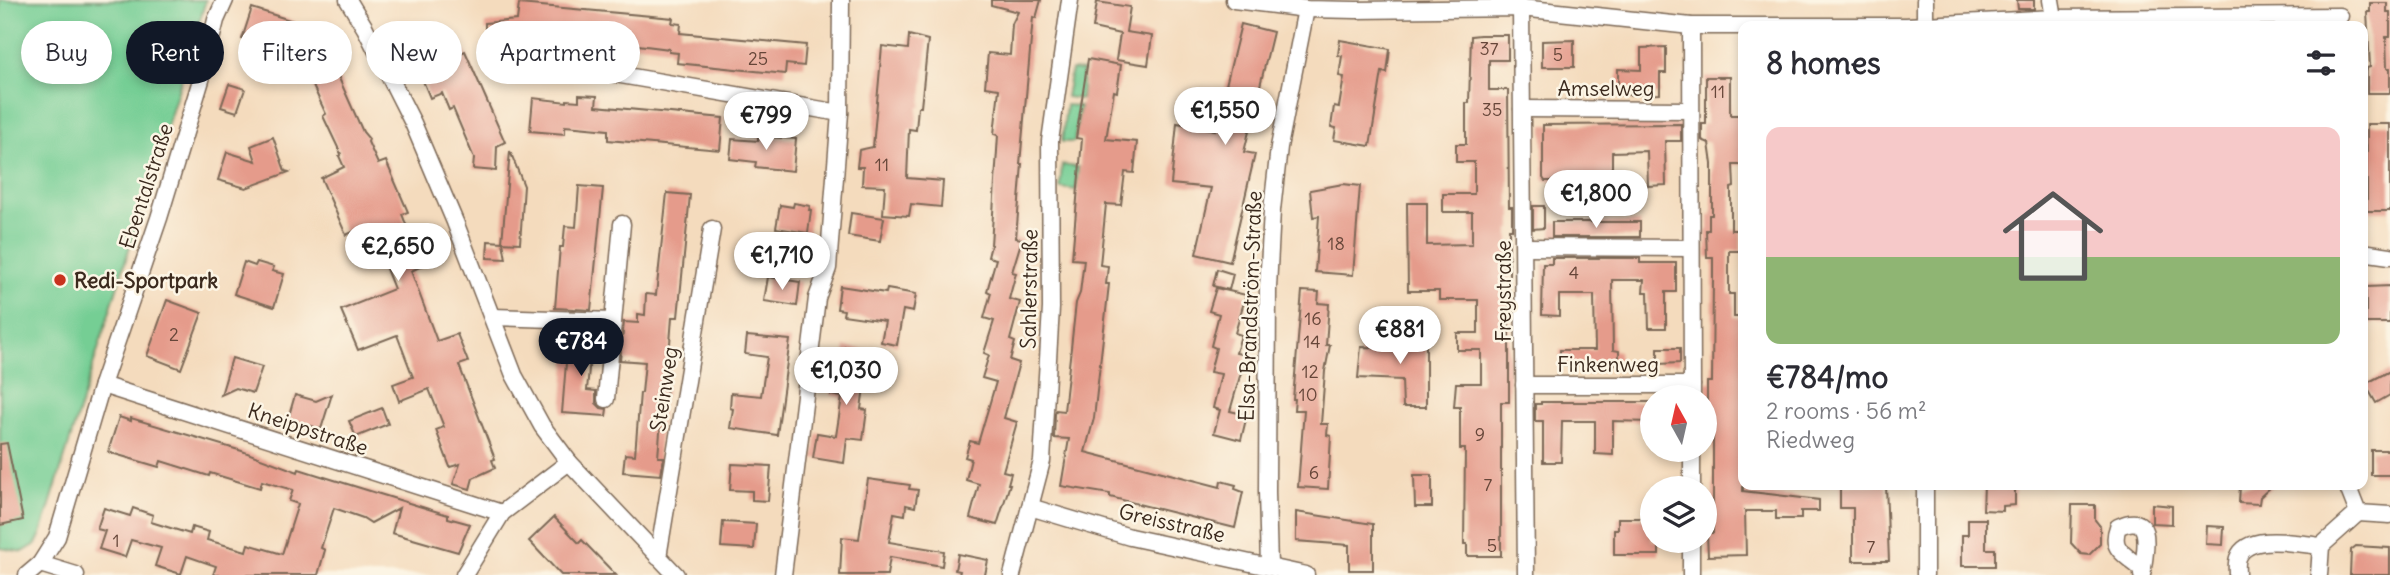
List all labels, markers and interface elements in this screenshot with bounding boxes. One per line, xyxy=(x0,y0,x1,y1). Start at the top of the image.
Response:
chip: Buy xyxy=(21,21,112,84)
chip: Rent xyxy=(126,21,224,84)
chip: Filters xyxy=(238,21,352,84)
chip: New xyxy=(366,21,462,84)
chip: Apartment xyxy=(476,21,640,84)
house number: 37 xyxy=(1479,37,1499,60)
house number: 5 xyxy=(1553,43,1563,66)
text: 8 homes xyxy=(1766,44,1881,82)
icon: filters xyxy=(2302,44,2340,82)
house number: 25 xyxy=(748,47,768,70)
street label: Amselweg xyxy=(1557,75,1655,102)
house number: 11 xyxy=(1711,80,1725,103)
pin: €1,550 xyxy=(1168,88,1282,147)
pin: €799 xyxy=(725,92,807,152)
text: €1,550 xyxy=(1190,95,1260,124)
house number: 35 xyxy=(1482,98,1502,121)
text: €799 xyxy=(740,100,792,129)
street label: Ebentalstraße xyxy=(113,120,179,252)
house number: 11 xyxy=(875,153,889,176)
pin: €1,800 xyxy=(1539,170,1653,230)
icon: home xyxy=(1990,173,2116,299)
text: €1,800 xyxy=(1560,178,1632,207)
street label: Elsa-Brandström-Straße xyxy=(1232,190,1268,422)
pin: €2,650 xyxy=(341,224,455,283)
street label: Sahlerstraße xyxy=(1014,229,1044,349)
text: €2,650 xyxy=(361,231,435,260)
pin: €1,710 xyxy=(725,232,839,292)
house number: 18 xyxy=(1327,232,1345,255)
text: €1,710 xyxy=(750,240,814,269)
street label: Freystraße xyxy=(1490,240,1517,342)
house number: 4 xyxy=(1569,261,1579,284)
place label: Redi-Sportpark xyxy=(74,267,218,294)
marker: Redi-Sportpark xyxy=(52,272,68,288)
pin: €881 xyxy=(1359,306,1441,366)
house number: 16 xyxy=(1304,307,1322,330)
text: €881 xyxy=(1375,314,1425,343)
pin: €784 xyxy=(540,318,622,378)
house number: 2 xyxy=(169,323,179,346)
text: €784 xyxy=(555,326,607,355)
house number: 14 xyxy=(1303,330,1321,353)
street label: Steinweg xyxy=(644,345,684,433)
pin: €1,030 xyxy=(789,348,903,407)
street label: Finkenweg xyxy=(1557,351,1659,378)
text: €1,030 xyxy=(810,355,882,384)
text: €784/mo xyxy=(1766,358,1888,396)
house number: 12 xyxy=(1301,360,1319,383)
house number: 10 xyxy=(1299,383,1318,406)
north arrow xyxy=(1640,385,1717,462)
map controls xyxy=(1640,385,1717,553)
text: 2 rooms · 56 m² xyxy=(1766,396,1927,425)
street label: Kneippstraße xyxy=(244,397,372,461)
house number: 9 xyxy=(1475,423,1485,446)
text: Riedweg xyxy=(1766,425,1855,454)
house number: 6 xyxy=(1309,461,1319,484)
house number: 7 xyxy=(1484,473,1493,496)
button: layers xyxy=(1640,476,1717,553)
street label: Greisstraße xyxy=(1116,498,1228,548)
house number: 1 xyxy=(112,529,120,552)
house number: 5 xyxy=(1487,534,1497,557)
house number: 7 xyxy=(1867,535,1876,558)

